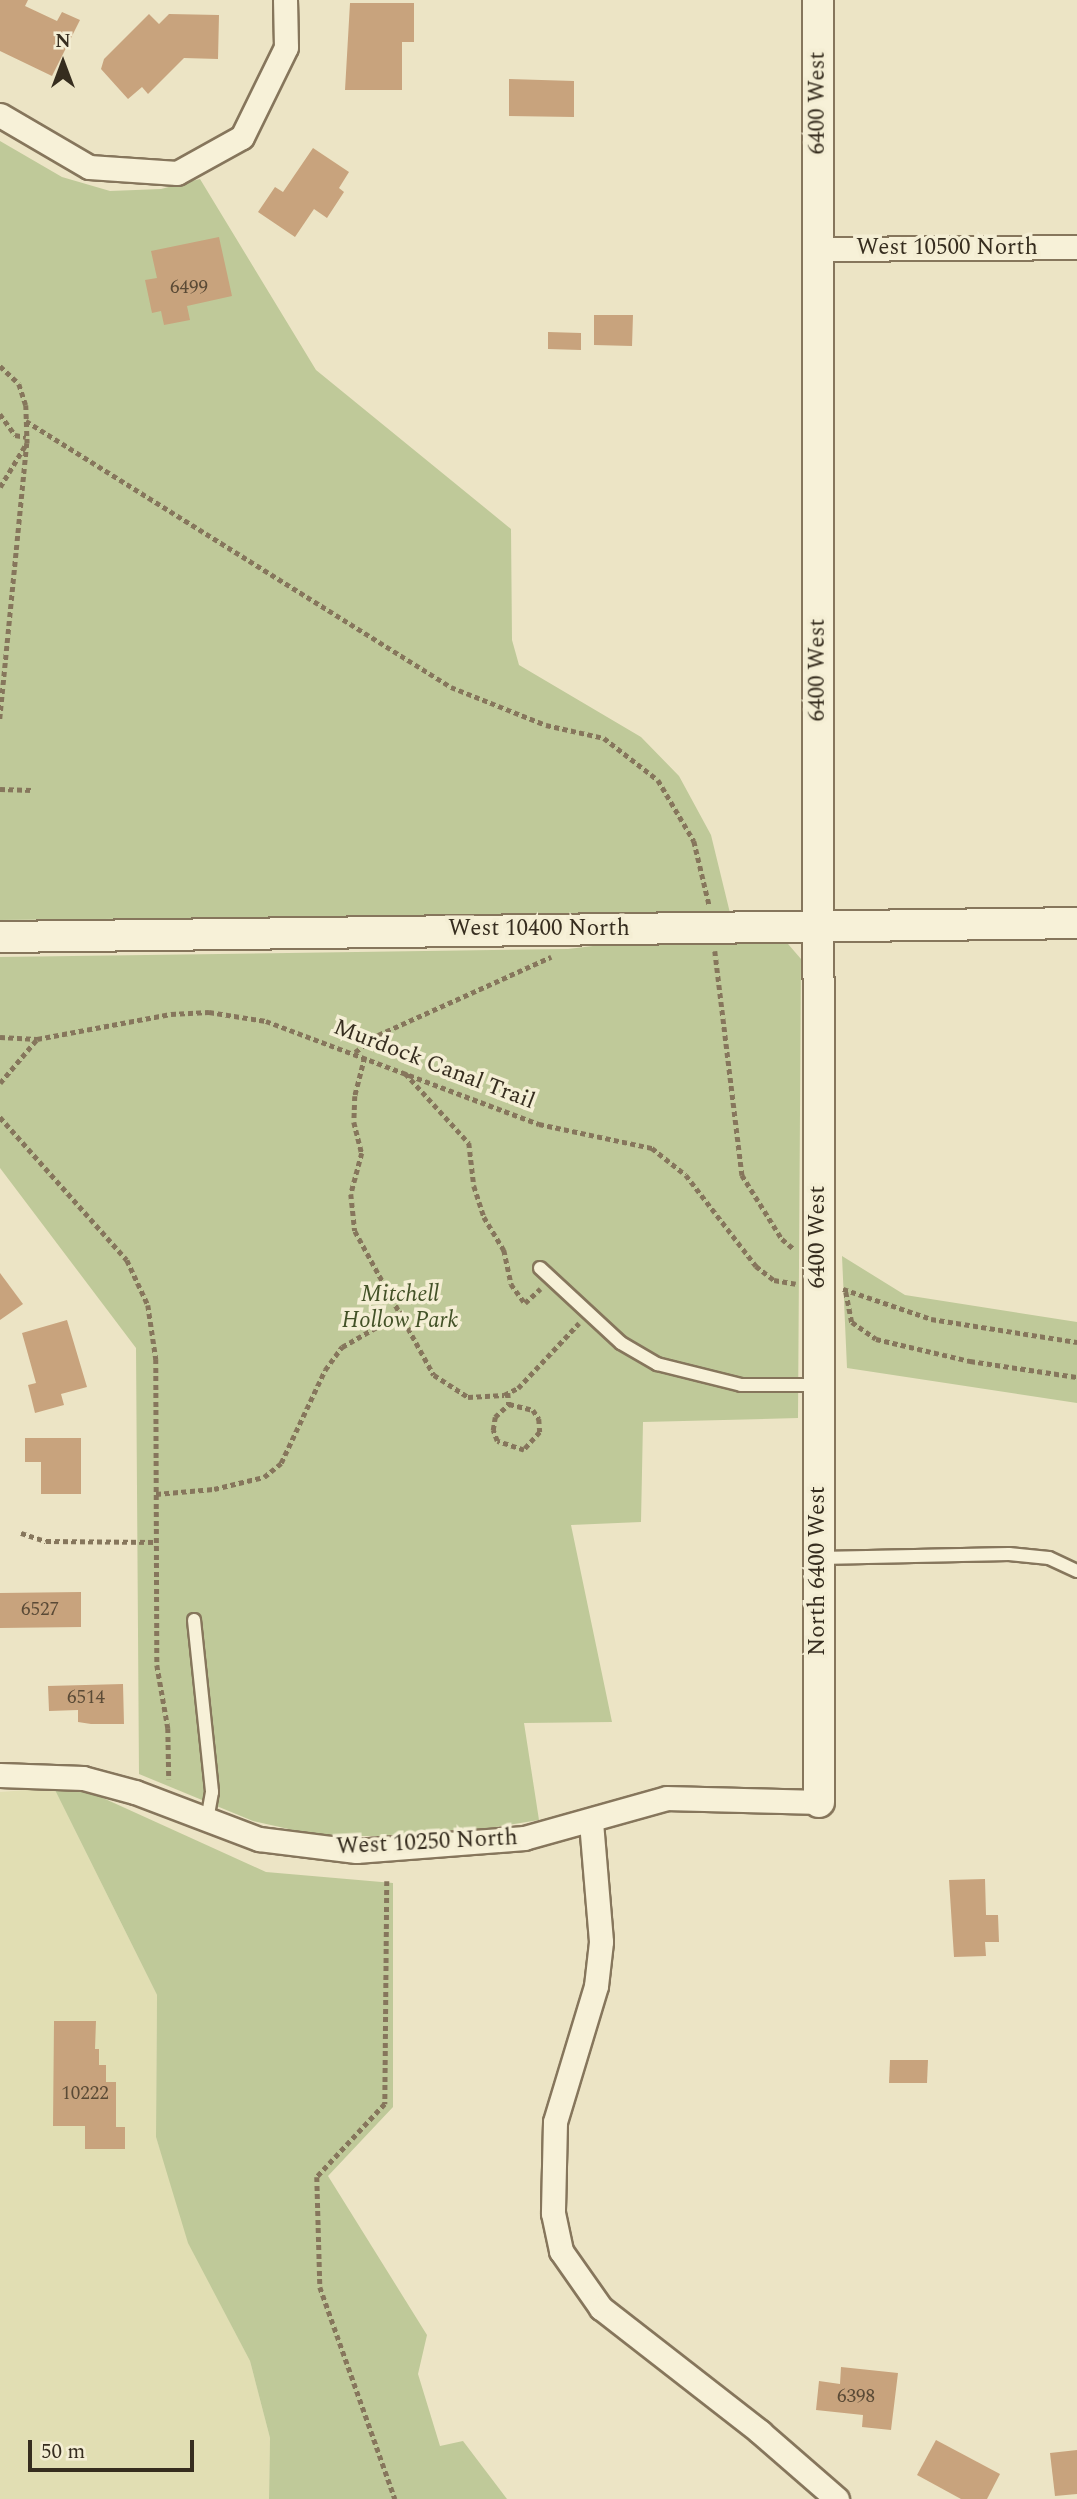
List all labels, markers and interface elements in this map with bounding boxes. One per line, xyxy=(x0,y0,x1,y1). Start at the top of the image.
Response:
text: N xyxy=(55,27,71,56)
north arrow xyxy=(28,28,98,98)
street label: 6400 West xyxy=(804,52,832,154)
street label: West 10500 North xyxy=(856,234,1038,262)
house number: 6499 xyxy=(170,277,208,299)
street label: 6400 West xyxy=(804,619,832,721)
street label: West 10400 North xyxy=(448,915,630,943)
street label: Murdock Canal Trail xyxy=(329,1014,539,1116)
street label: 6400 West xyxy=(804,1186,832,1288)
park label: Mitchell Hollow Park xyxy=(342,1281,458,1335)
street label: North 6400 West xyxy=(804,1486,832,1656)
house number: 6527 xyxy=(21,1599,59,1621)
house number: 6514 xyxy=(67,1687,105,1709)
street label: West 10250 North xyxy=(336,1824,518,1862)
house number: 10222 xyxy=(61,2083,109,2105)
house number: 6398 xyxy=(837,2386,875,2408)
scale bar xyxy=(32,2426,198,2470)
text: 50 m xyxy=(41,2436,85,2468)

